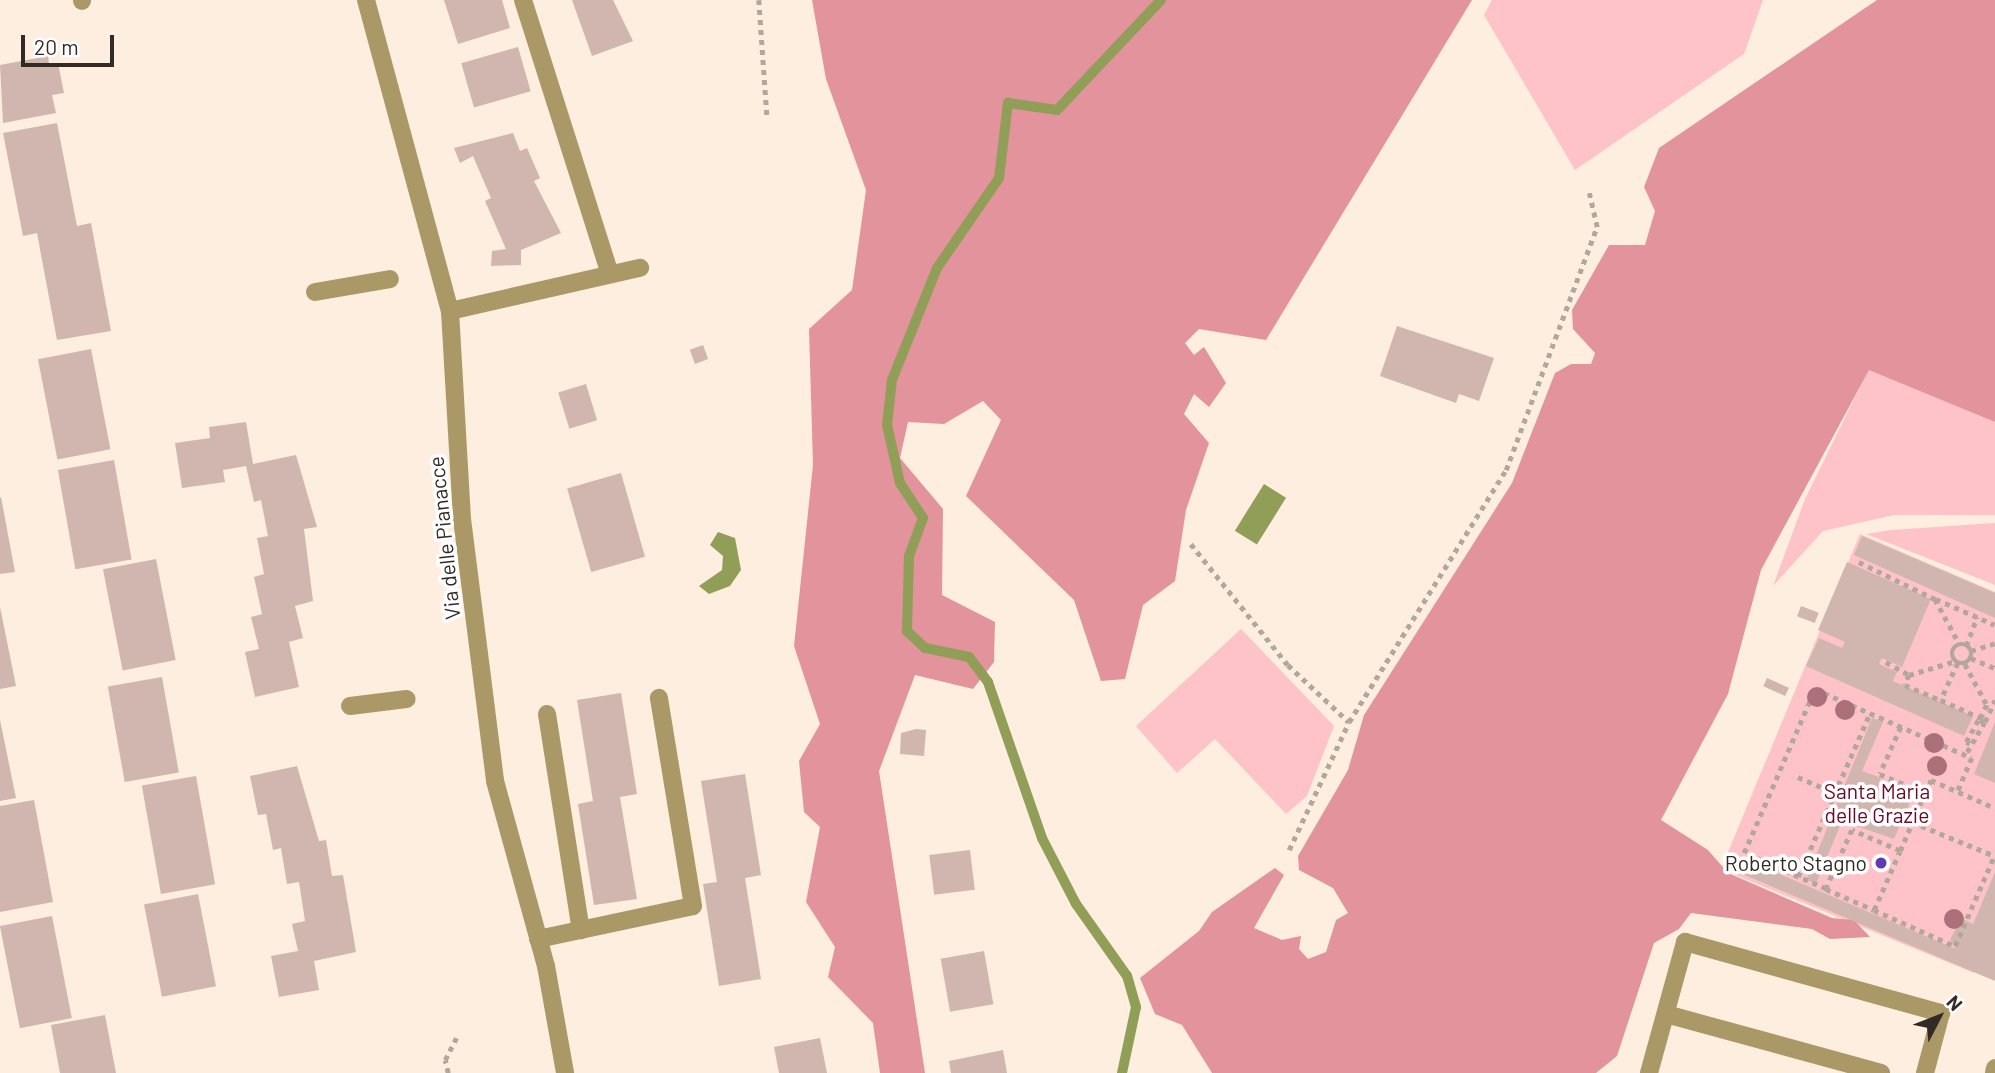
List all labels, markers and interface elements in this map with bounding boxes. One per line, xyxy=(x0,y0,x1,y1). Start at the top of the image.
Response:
scale bar xyxy=(24,21,117,65)
text: 20 m xyxy=(34,34,79,59)
street label: Via delle Pianacce xyxy=(423,455,465,621)
park label: Santa Maria delle Grazie xyxy=(1824,778,1930,828)
place label: Roberto Stagno xyxy=(1725,850,1867,876)
marker: Roberto Stagno xyxy=(1873,855,1889,871)
north arrow xyxy=(1904,982,1974,1052)
text: N xyxy=(1942,990,1968,1015)

